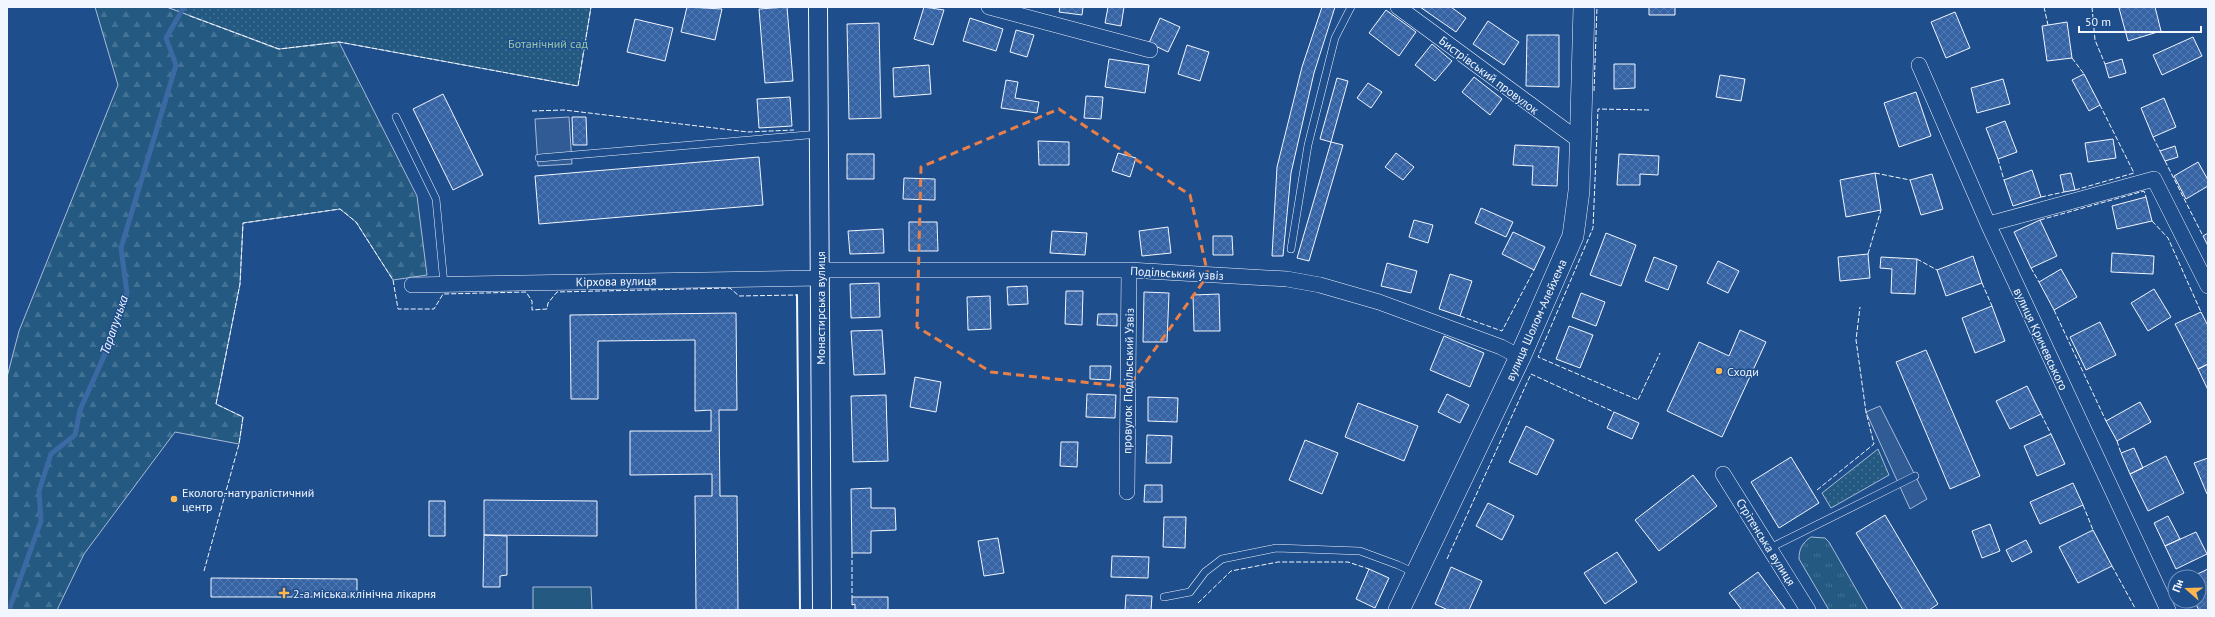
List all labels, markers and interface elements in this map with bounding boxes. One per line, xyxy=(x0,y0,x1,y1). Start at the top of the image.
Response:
scale bar xyxy=(2079,8,2201,34)
text: 50 m xyxy=(2085,14,2111,29)
street label: Бистрівський провулок xyxy=(1436,33,1542,118)
park label: Ботанічний сад xyxy=(508,36,588,51)
street label: Монастирська вулиця xyxy=(813,251,828,365)
street label: вулиця Шолом-Алейхема xyxy=(1502,257,1570,383)
street label: Подільський узвіз xyxy=(1130,263,1224,283)
street label: Кірхова вулиця xyxy=(576,273,656,289)
street label: вулиця Кричевського xyxy=(2011,285,2071,393)
water label: Тарапунька xyxy=(96,292,132,357)
street label: провулок Подільський Узвіз xyxy=(1119,308,1137,454)
place label: Сходи xyxy=(1727,364,1759,379)
marker: Сходи xyxy=(1714,366,1724,376)
place label: Еколого-натуралістичний центр xyxy=(182,485,314,514)
marker: Еколого-натуралістичний центр xyxy=(169,494,179,504)
street label: Стрітенська вулиця xyxy=(1733,496,1799,588)
north arrow xyxy=(2167,569,2207,609)
text: Пн xyxy=(2169,577,2186,594)
place label: 2-а міська клінічна лікарня xyxy=(293,586,436,601)
marker: 2-а міська клінічна лікарня xyxy=(278,587,290,599)

